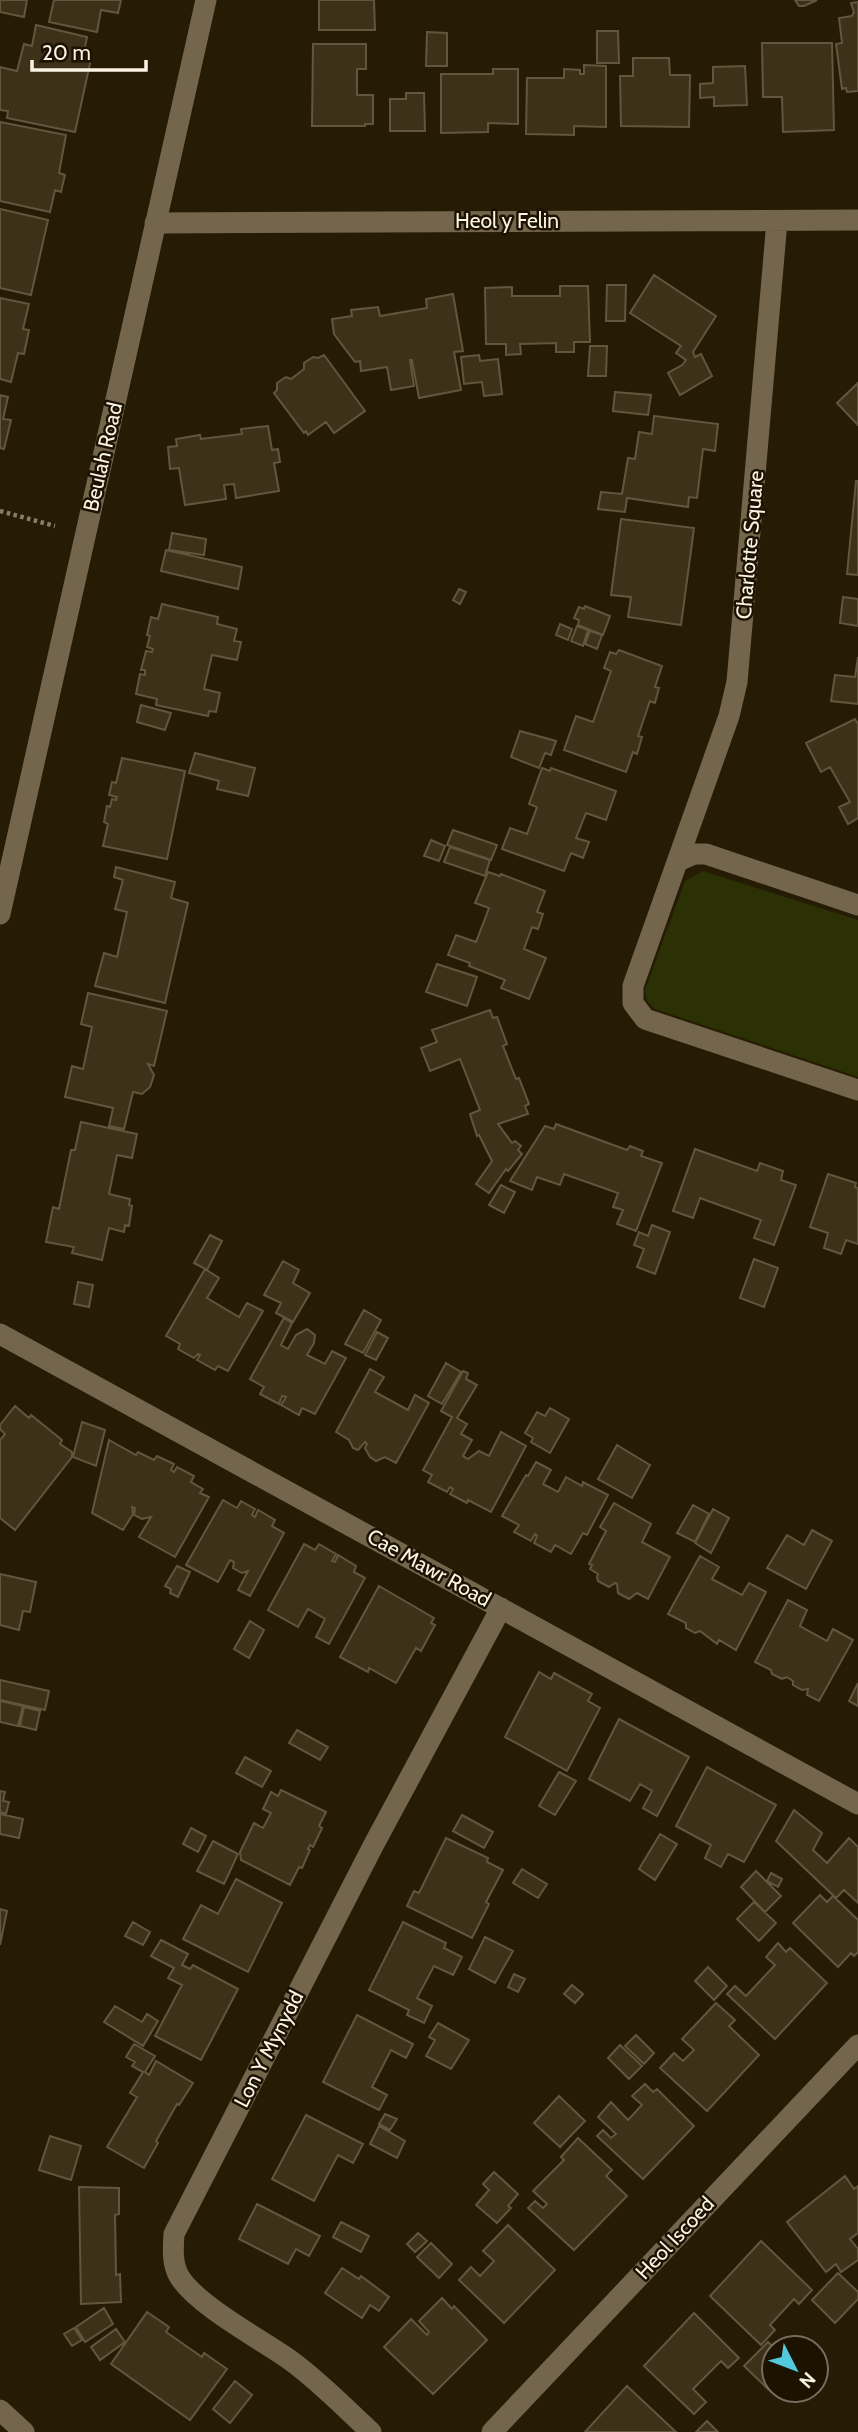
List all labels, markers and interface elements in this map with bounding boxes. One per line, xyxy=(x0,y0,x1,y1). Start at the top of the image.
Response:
scale bar xyxy=(32,28,145,72)
text: 20 m xyxy=(42,40,91,65)
street label: Heol y Felin xyxy=(455,208,559,233)
street label: Beulah Road xyxy=(78,400,127,514)
street label: Charlotte Square xyxy=(731,469,768,620)
street label: Cae Mawr Road xyxy=(363,1523,495,1612)
street label: Lon Y Mynydd xyxy=(229,1986,309,2111)
street label: Heol Iscoed xyxy=(630,2191,719,2284)
north arrow xyxy=(760,2334,830,2404)
text: N xyxy=(794,2367,820,2393)

